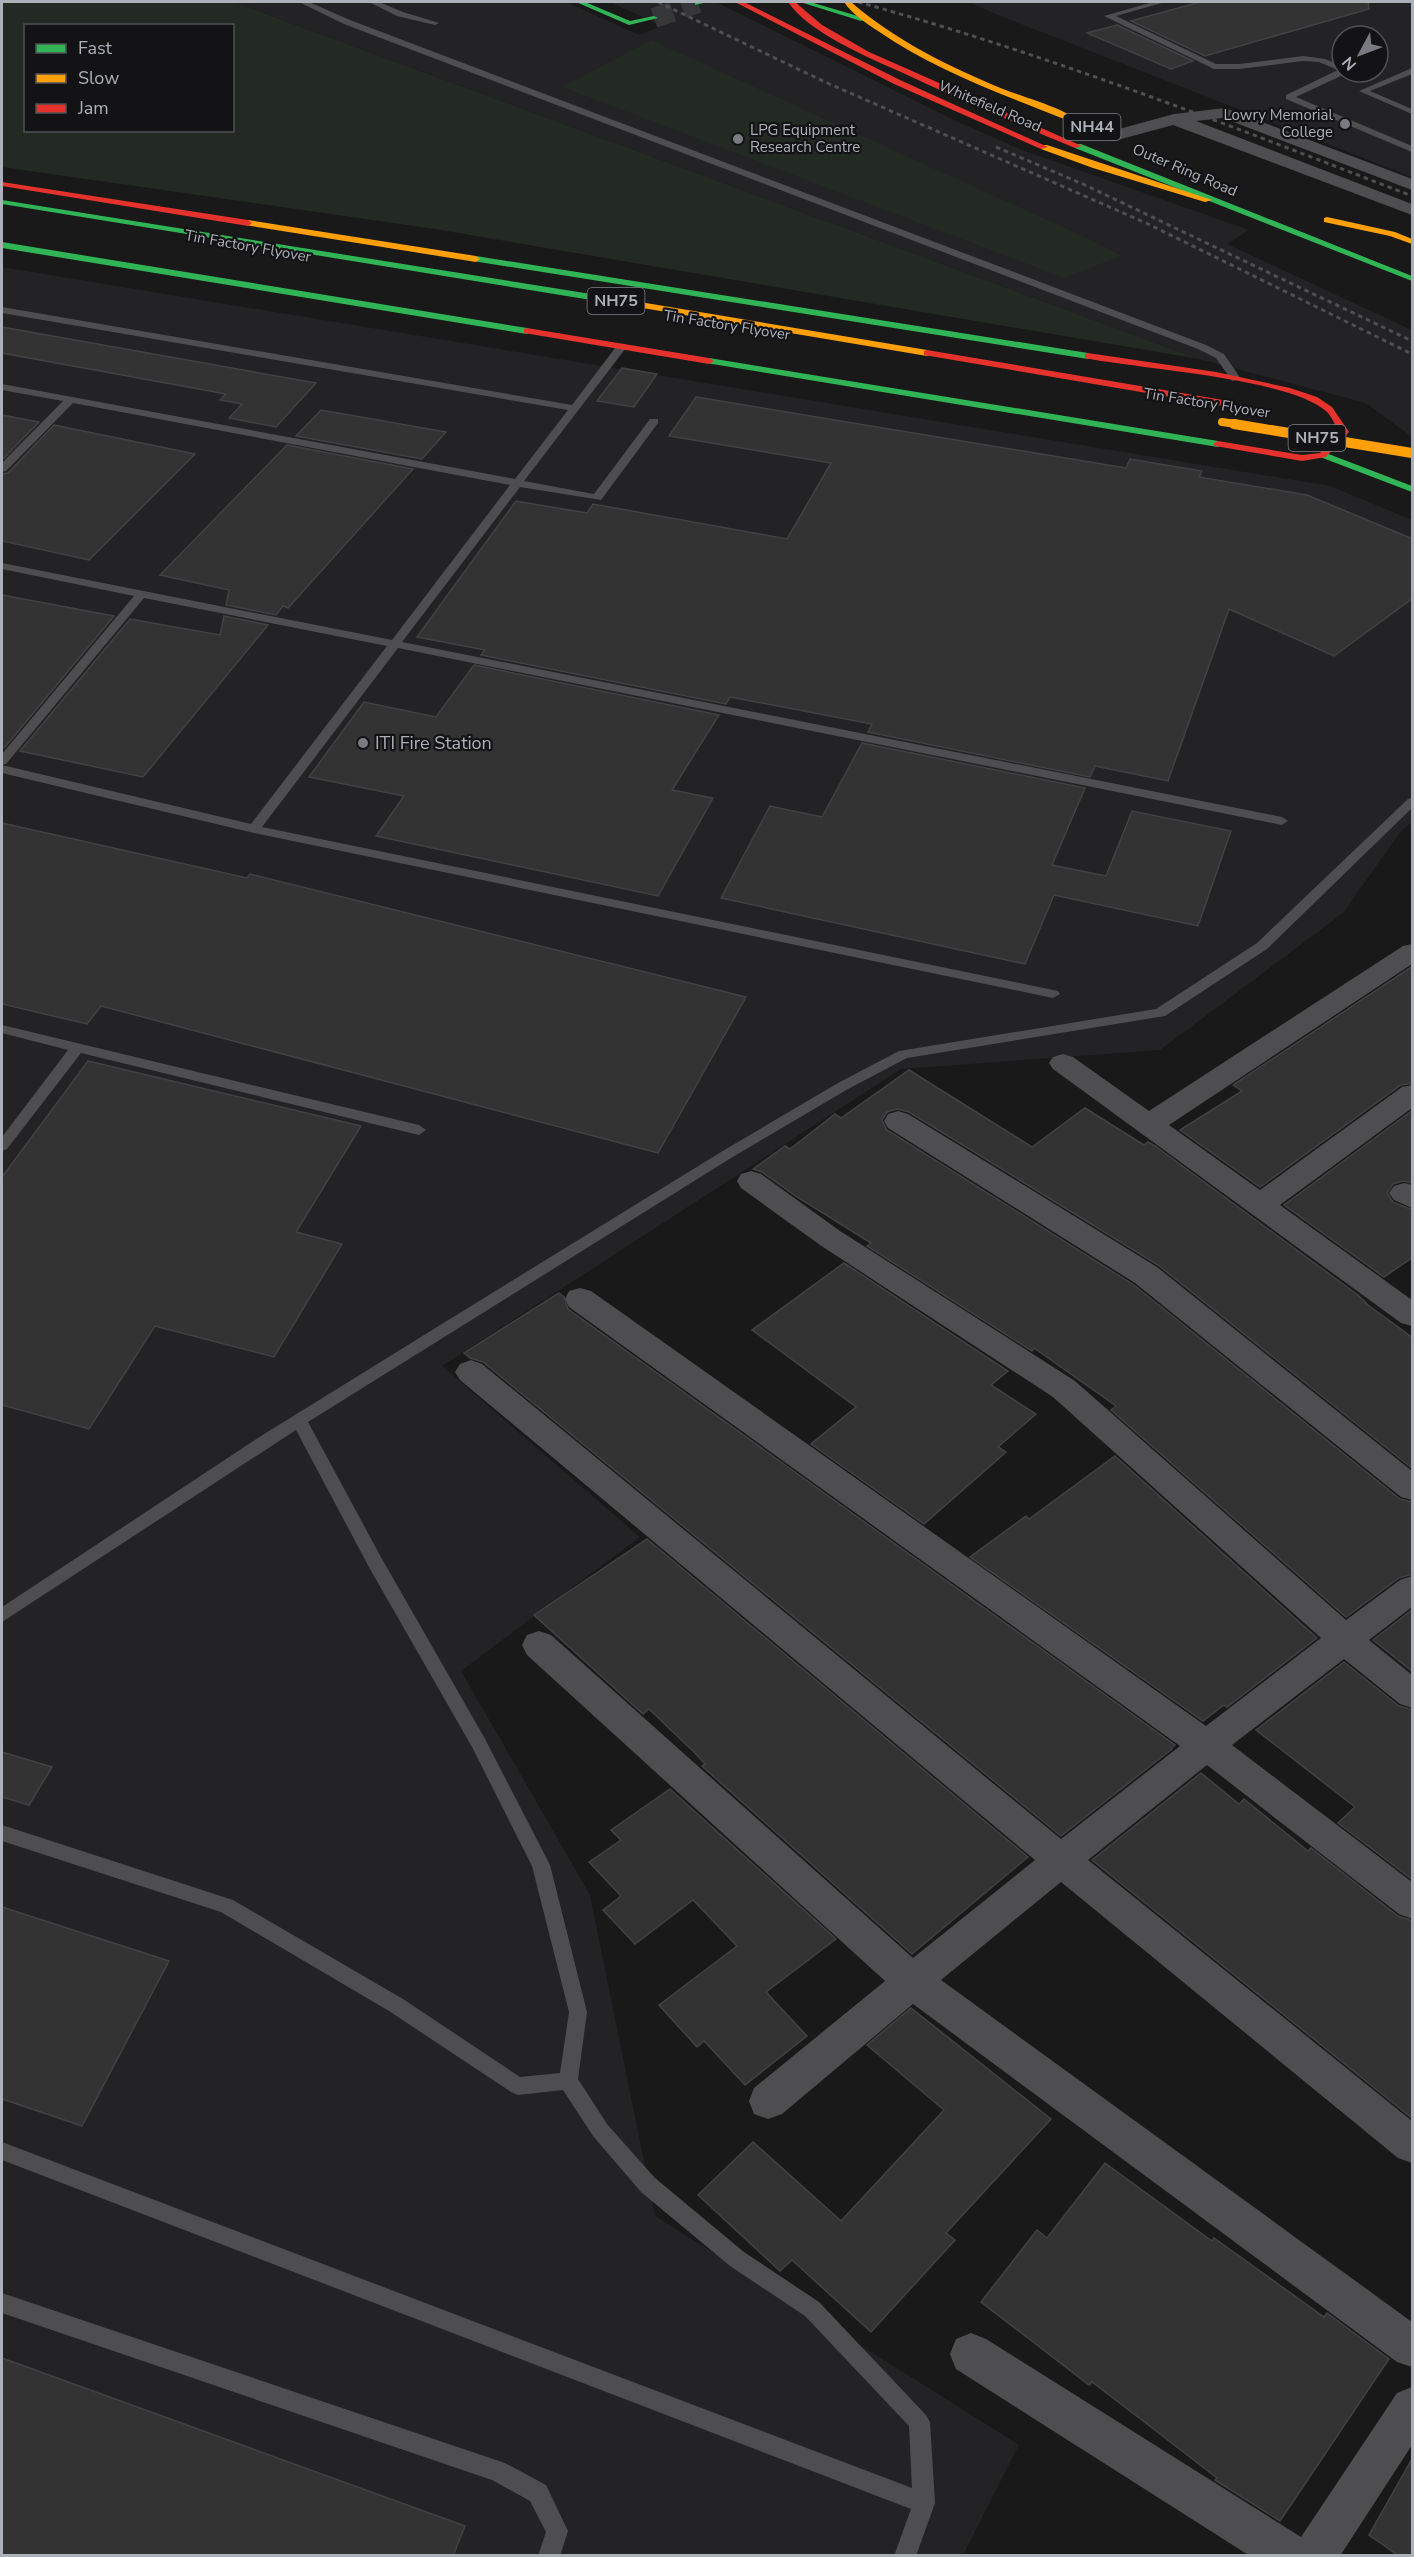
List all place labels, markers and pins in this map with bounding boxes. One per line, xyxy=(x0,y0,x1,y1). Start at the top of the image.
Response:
place label: Lowry Memorial College xyxy=(1223,105,1334,142)
marker: Lowry Memorial College xyxy=(1338,117,1352,131)
place label: LPG Equipment Research Centre xyxy=(750,120,860,157)
marker: LPG Equipment Research Centre xyxy=(731,132,745,146)
place label: ITI Fire Station xyxy=(375,731,492,755)
marker: ITI Fire Station xyxy=(356,736,370,750)

